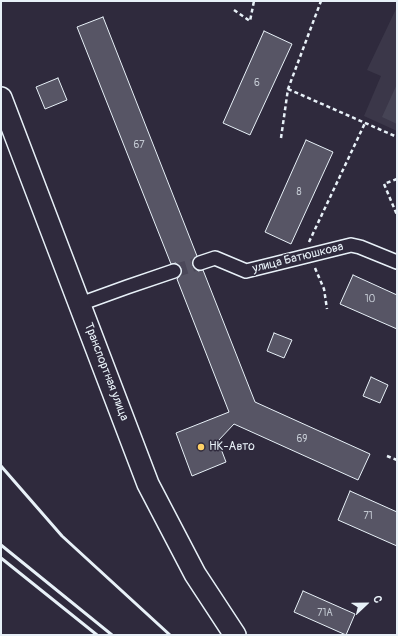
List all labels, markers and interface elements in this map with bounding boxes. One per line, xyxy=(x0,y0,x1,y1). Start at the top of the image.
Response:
house number: 6 xyxy=(254,77,260,89)
house number: 67 xyxy=(133,139,145,151)
house number: 8 xyxy=(296,186,302,198)
street label: улица Батюшкова xyxy=(251,240,345,276)
house number: 10 xyxy=(365,293,375,305)
street label: Транспортная улица xyxy=(81,321,131,423)
house number: 69 xyxy=(297,433,307,445)
place label: НК-Авто xyxy=(209,440,255,454)
marker: НК-Авто xyxy=(196,442,206,452)
house number: 71 xyxy=(363,510,373,522)
north arrow xyxy=(346,584,386,624)
text: С xyxy=(370,594,385,605)
house number: 71А xyxy=(317,607,333,619)

